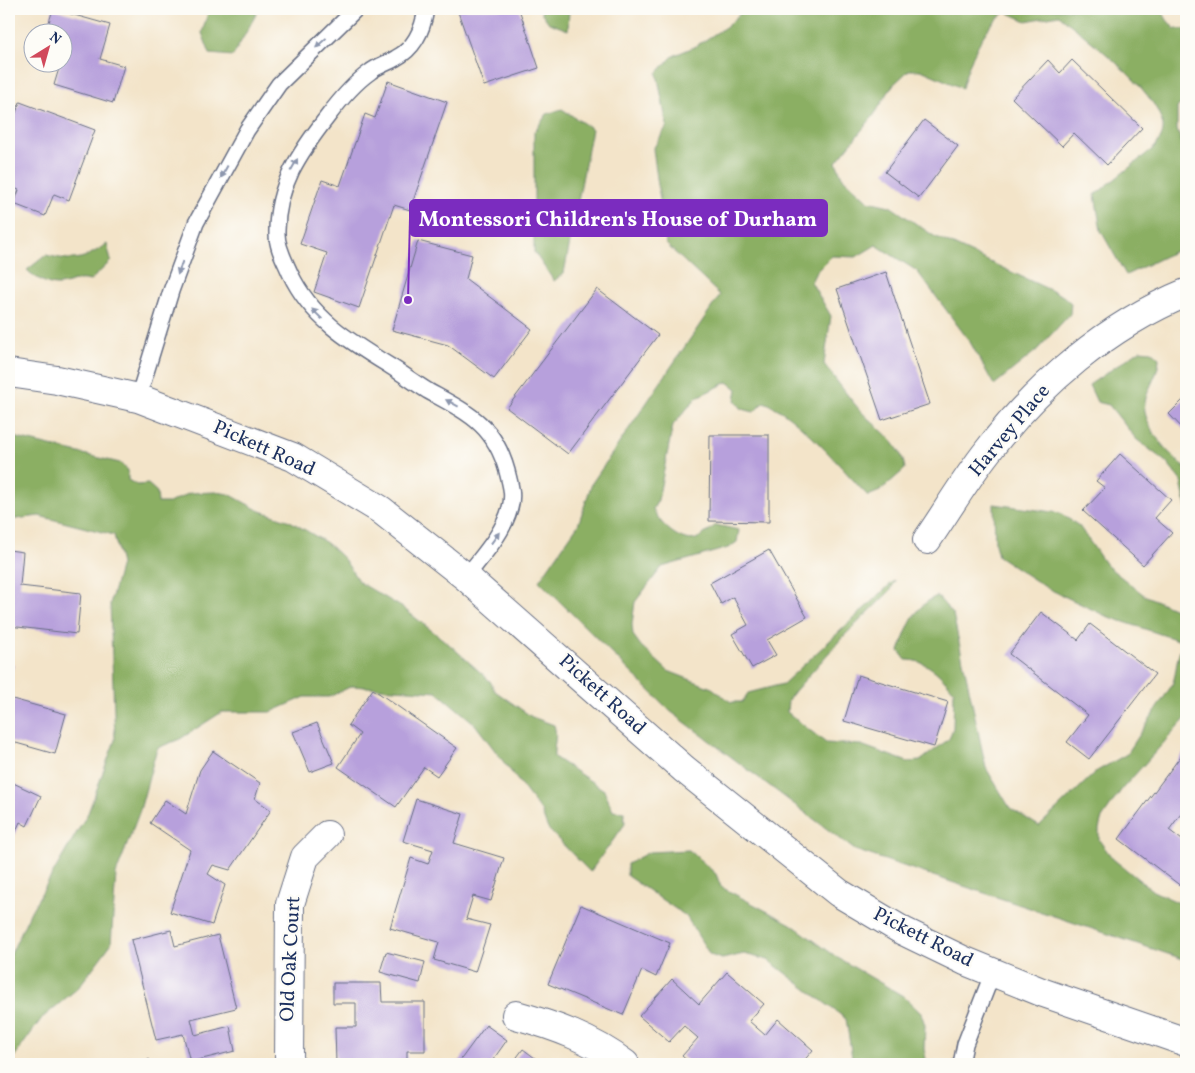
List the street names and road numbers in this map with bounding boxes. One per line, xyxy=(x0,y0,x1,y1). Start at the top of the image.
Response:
street label: Harvey Place xyxy=(963,379,1057,483)
street label: Pickett Road xyxy=(208,414,320,484)
street label: Pickett Road xyxy=(552,648,652,742)
street label: Old Oak Court xyxy=(274,895,308,1023)
street label: Pickett Road xyxy=(868,901,978,975)

